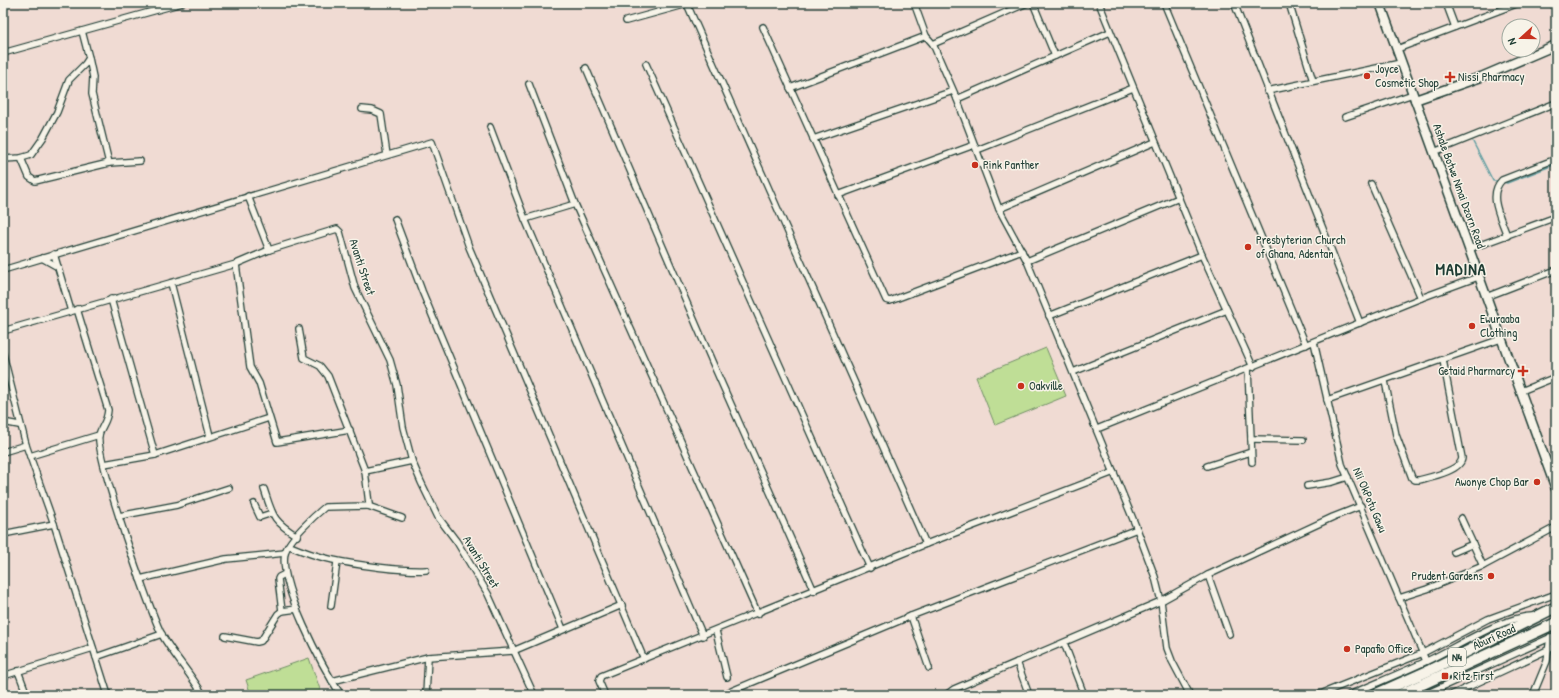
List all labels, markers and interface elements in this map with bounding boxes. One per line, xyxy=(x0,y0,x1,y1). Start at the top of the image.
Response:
north arrow xyxy=(1501,18,1541,58)
text: N xyxy=(1504,36,1519,47)
place label: Joyce Cosmetic Shop xyxy=(1375,60,1439,91)
place label: Nissi Pharmacy xyxy=(1458,68,1525,85)
marker: Joyce Cosmetic Shop xyxy=(1362,71,1372,81)
marker: Nissi Pharmacy xyxy=(1445,72,1455,82)
street label: Ashale Botwe Nmai Dzorn Road xyxy=(1429,121,1490,251)
place label: Pink Panther xyxy=(983,156,1039,173)
marker: Pink Panther xyxy=(970,160,980,170)
place label: Presbyterian Church of Ghana, Adentan xyxy=(1256,231,1346,262)
street label: Avanti Street xyxy=(345,236,380,298)
marker: Presbyterian Church of Ghana, Adentan xyxy=(1243,242,1253,252)
district label: MADINA xyxy=(1435,258,1487,280)
place label: Ewuraaba Clothing xyxy=(1480,310,1520,341)
marker: Ewuraaba Clothing xyxy=(1467,321,1477,331)
place label: Getaid Pharmarcy xyxy=(1438,362,1515,379)
marker: Getaid Pharmarcy xyxy=(1518,366,1528,376)
place label: Oakville xyxy=(1029,377,1063,394)
marker: Oakville xyxy=(1016,381,1026,391)
street label: Nii OkPotu Gawu xyxy=(1349,465,1392,535)
place label: Awonye Chop Bar xyxy=(1455,473,1529,490)
marker: Awonye Chop Bar xyxy=(1532,477,1542,487)
street label: Avanti Street xyxy=(459,532,504,592)
place label: Prudent Gardens xyxy=(1411,567,1483,584)
marker: Prudent Gardens xyxy=(1486,571,1496,581)
street label: Aburi Road xyxy=(1470,619,1518,654)
place label: Papafio Office xyxy=(1355,640,1413,657)
marker: Papafio Office xyxy=(1342,644,1352,654)
road number: N4 xyxy=(1448,648,1466,666)
place label: Ritz First xyxy=(1453,667,1495,684)
marker: Ritz First xyxy=(1440,671,1450,681)

